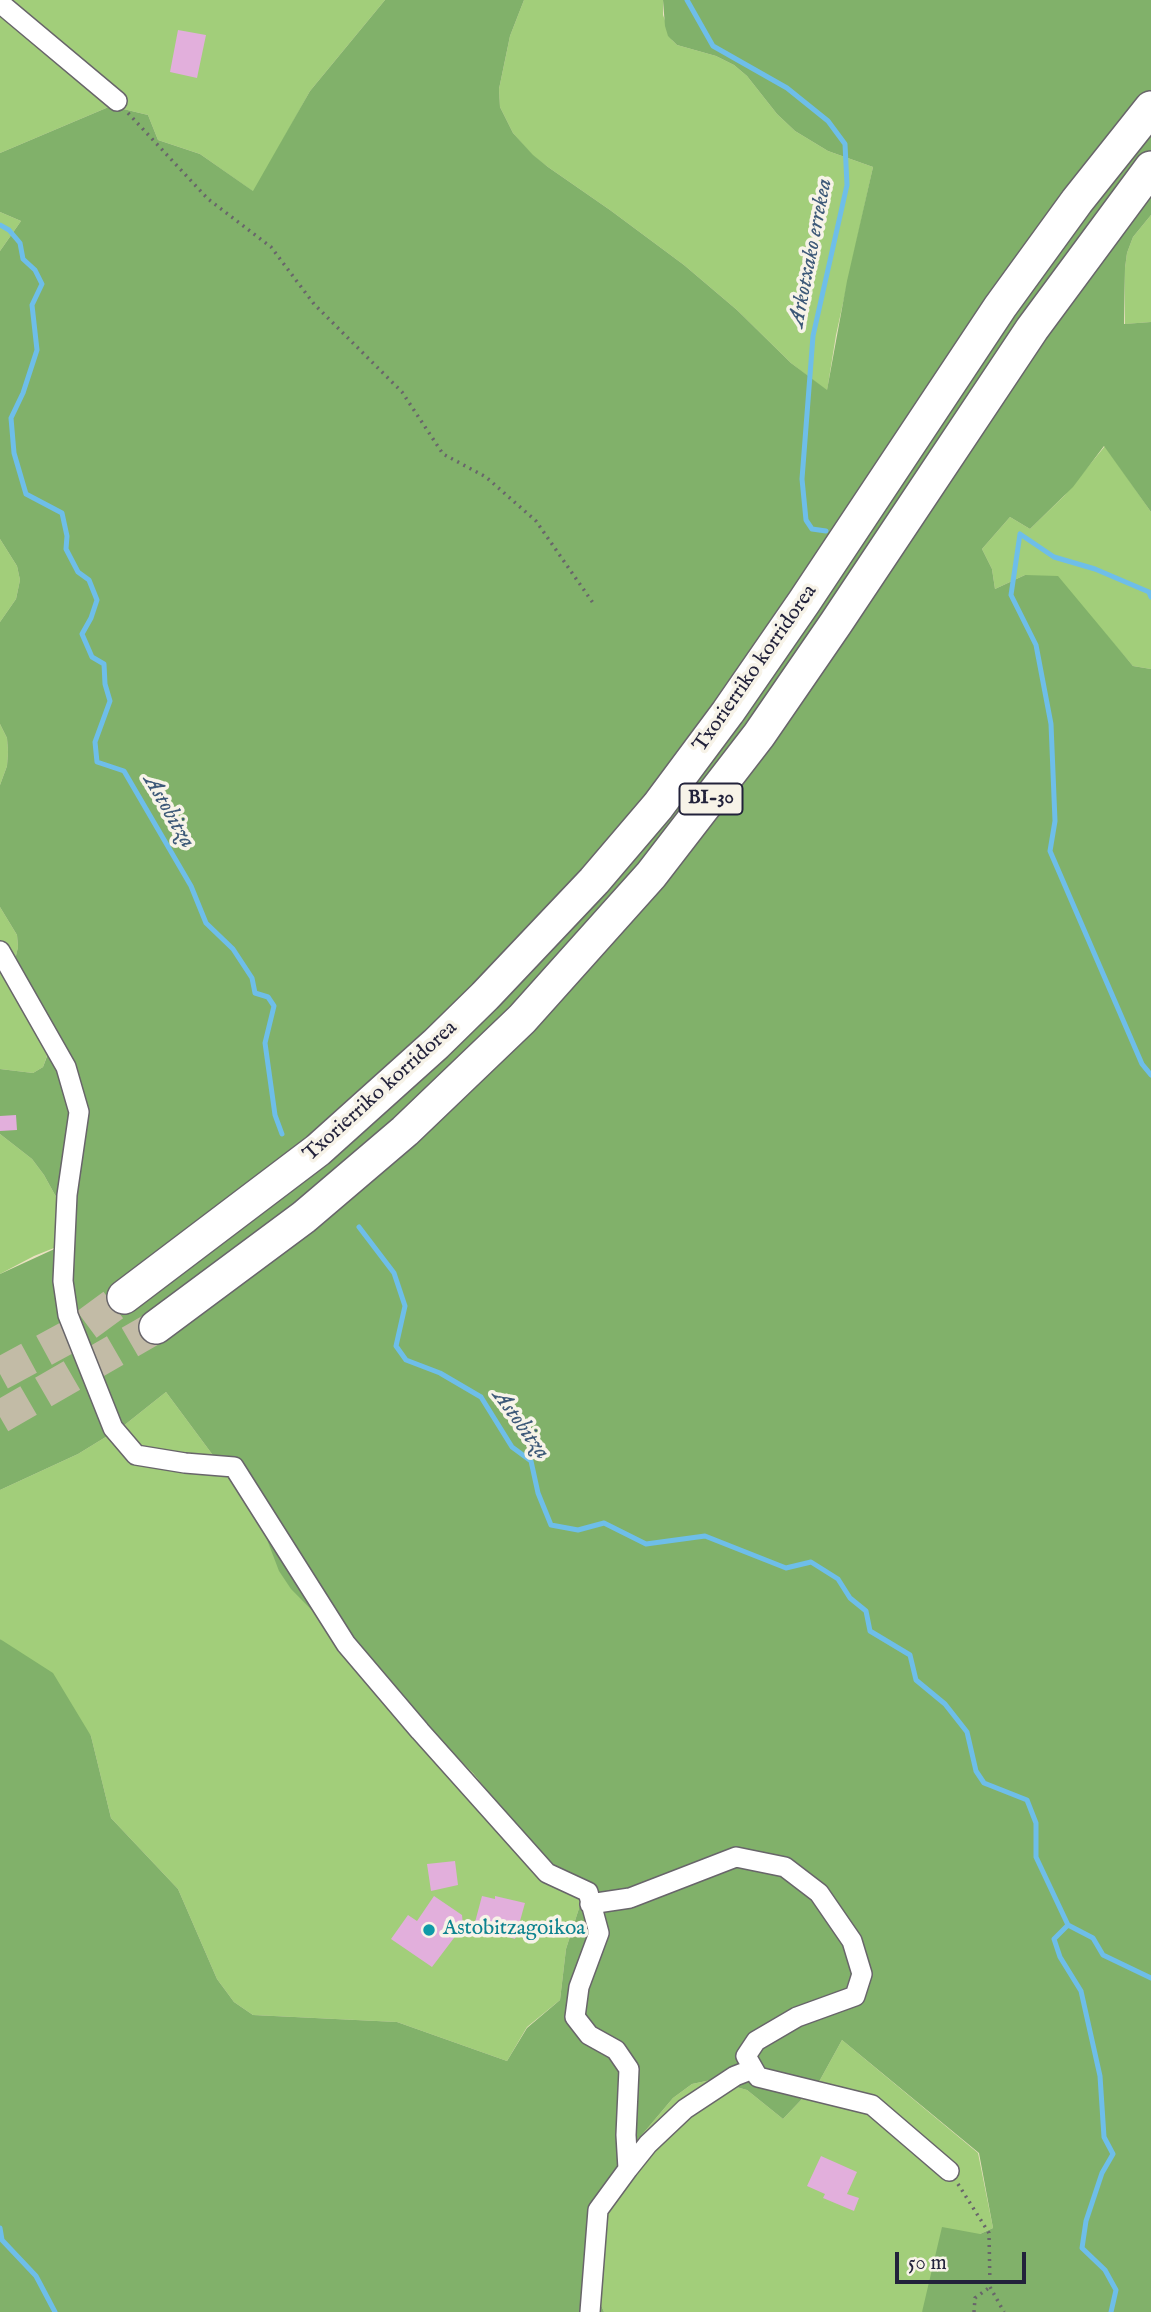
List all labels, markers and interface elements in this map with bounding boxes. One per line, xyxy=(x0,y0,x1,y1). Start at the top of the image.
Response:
water label: Arkotxako errekea xyxy=(784,177,840,329)
street label: Txorierriko korridorea xyxy=(689,580,823,758)
water label: Astobitza xyxy=(136,770,200,854)
road number: BI-30 xyxy=(680,784,742,814)
street label: Txorierriko korridorea xyxy=(299,1016,463,1168)
water label: Astobitza xyxy=(485,1384,555,1466)
place label: Astobitzagoikoa xyxy=(443,1917,585,1943)
marker: Astobitzagoikoa xyxy=(421,1922,437,1938)
scale bar xyxy=(899,2238,1030,2282)
text: 50 m xyxy=(908,2250,947,2277)

